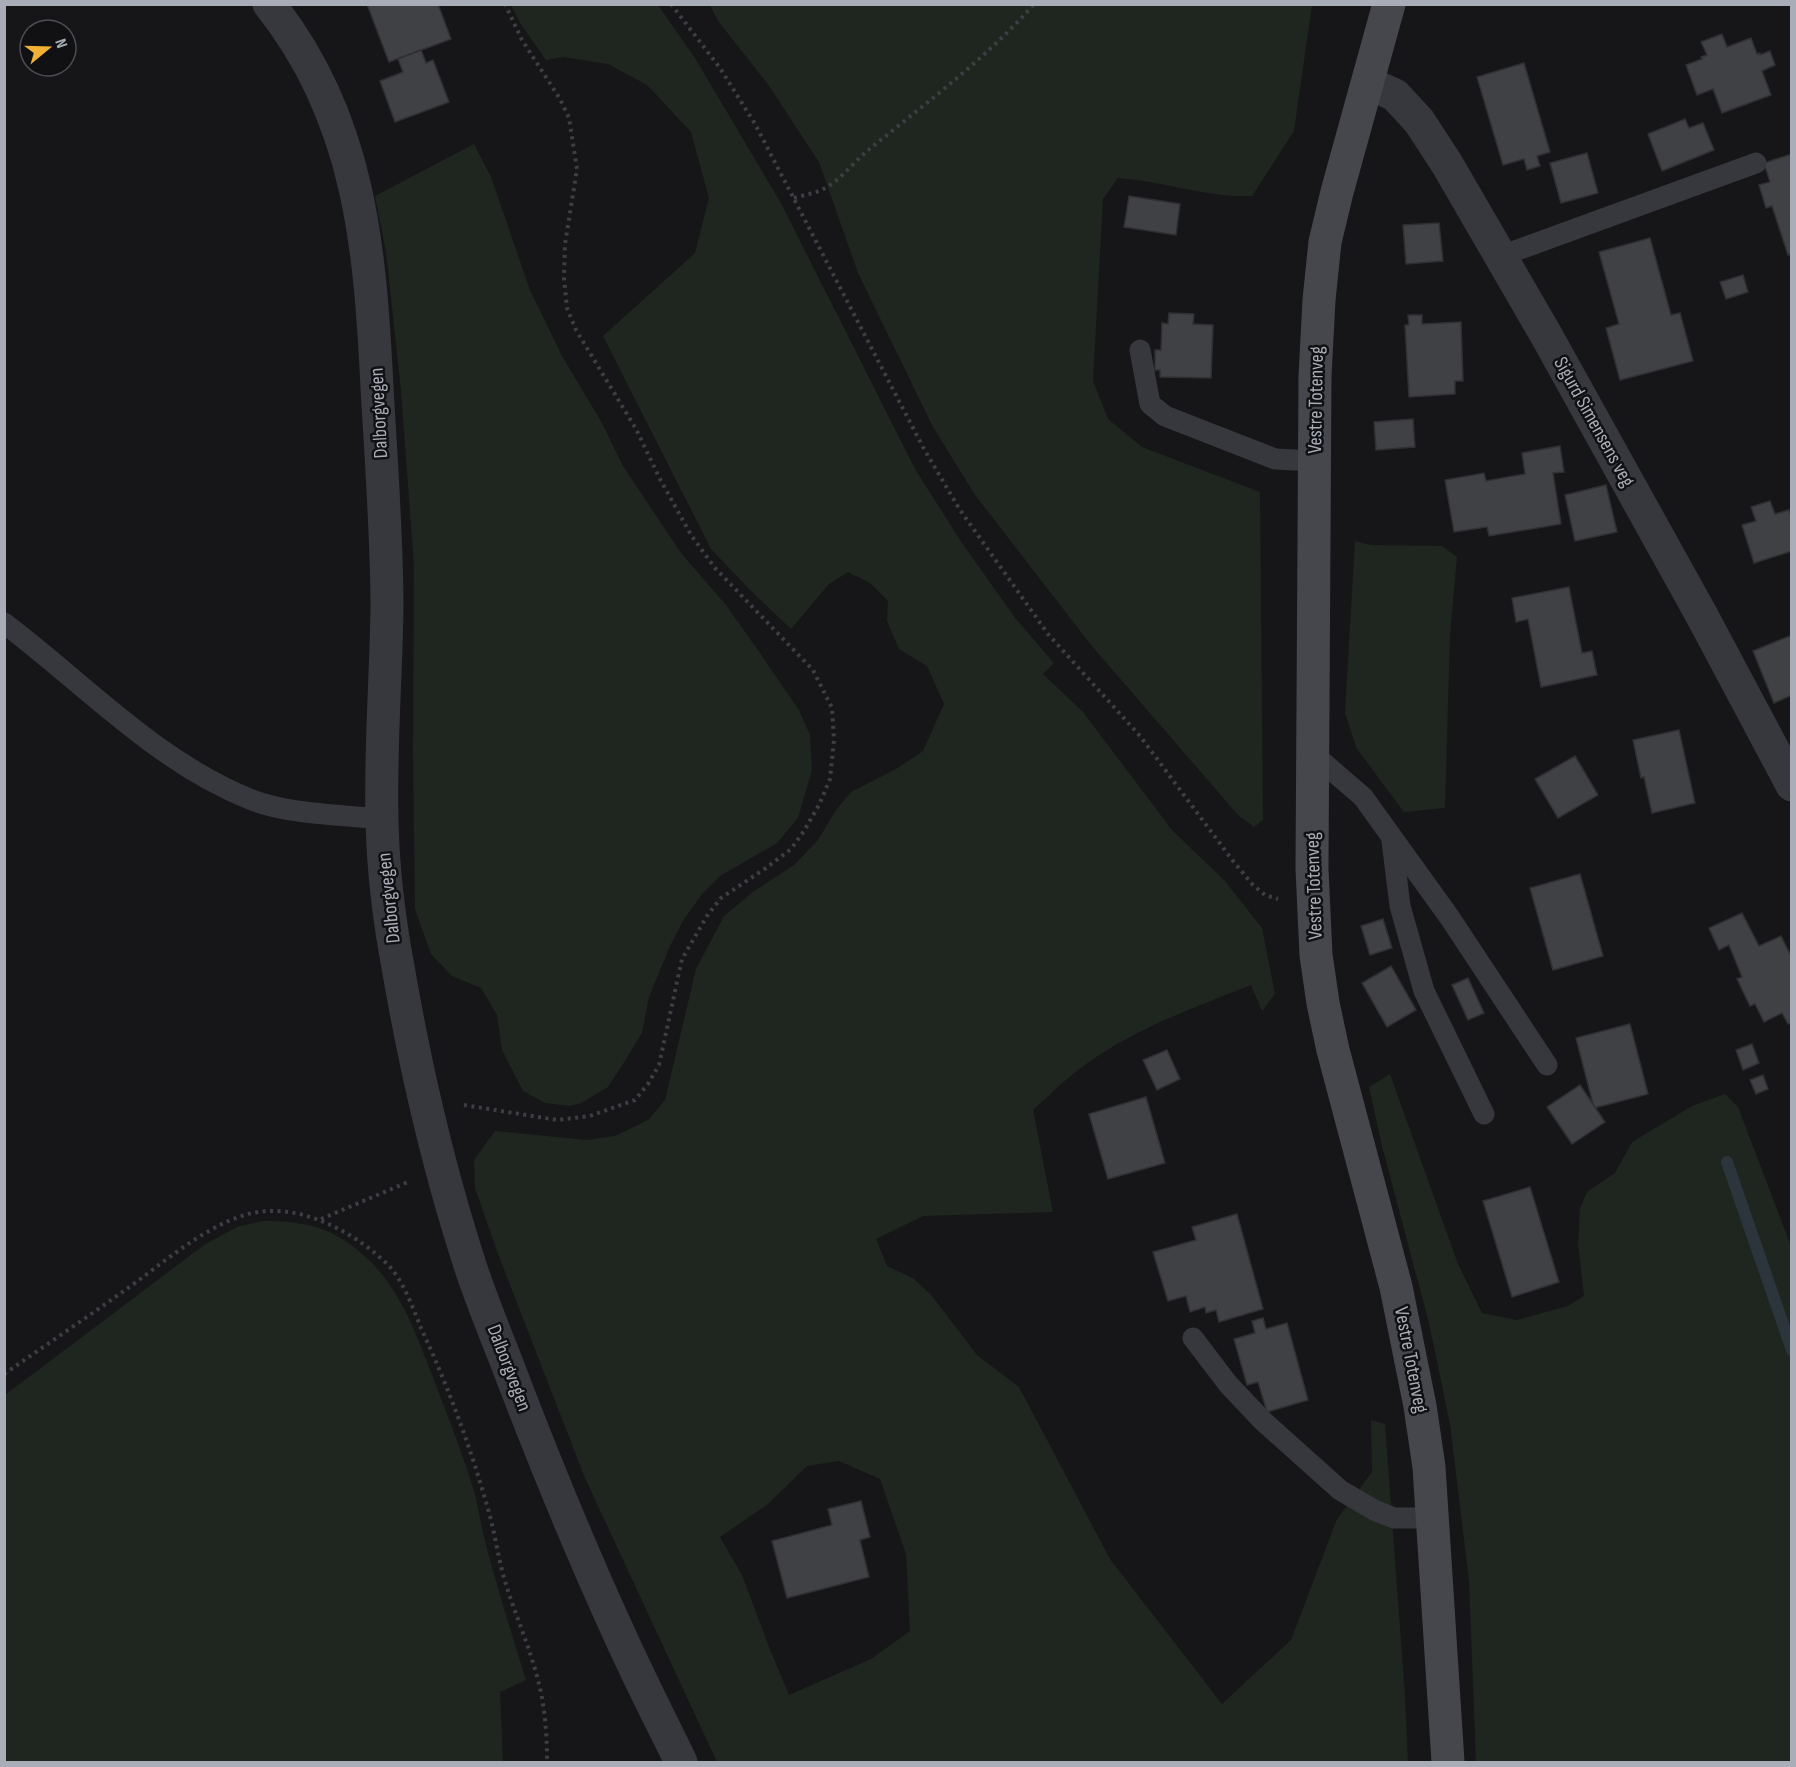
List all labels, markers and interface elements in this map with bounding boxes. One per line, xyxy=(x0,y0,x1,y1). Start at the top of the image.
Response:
north arrow xyxy=(18,18,78,78)
text: N xyxy=(50,36,71,51)
street label: Vestre Totenveg xyxy=(1303,346,1329,454)
street label: Sigurd Simensens veg xyxy=(1548,353,1640,491)
street label: Dalborgvegen xyxy=(365,367,393,459)
street label: Vestre Totenveg xyxy=(1300,832,1328,940)
street label: Dalborgvegen xyxy=(372,852,406,944)
street label: Vestre Totenveg xyxy=(1389,1305,1433,1415)
street label: Dalborgvegen xyxy=(482,1321,536,1415)

